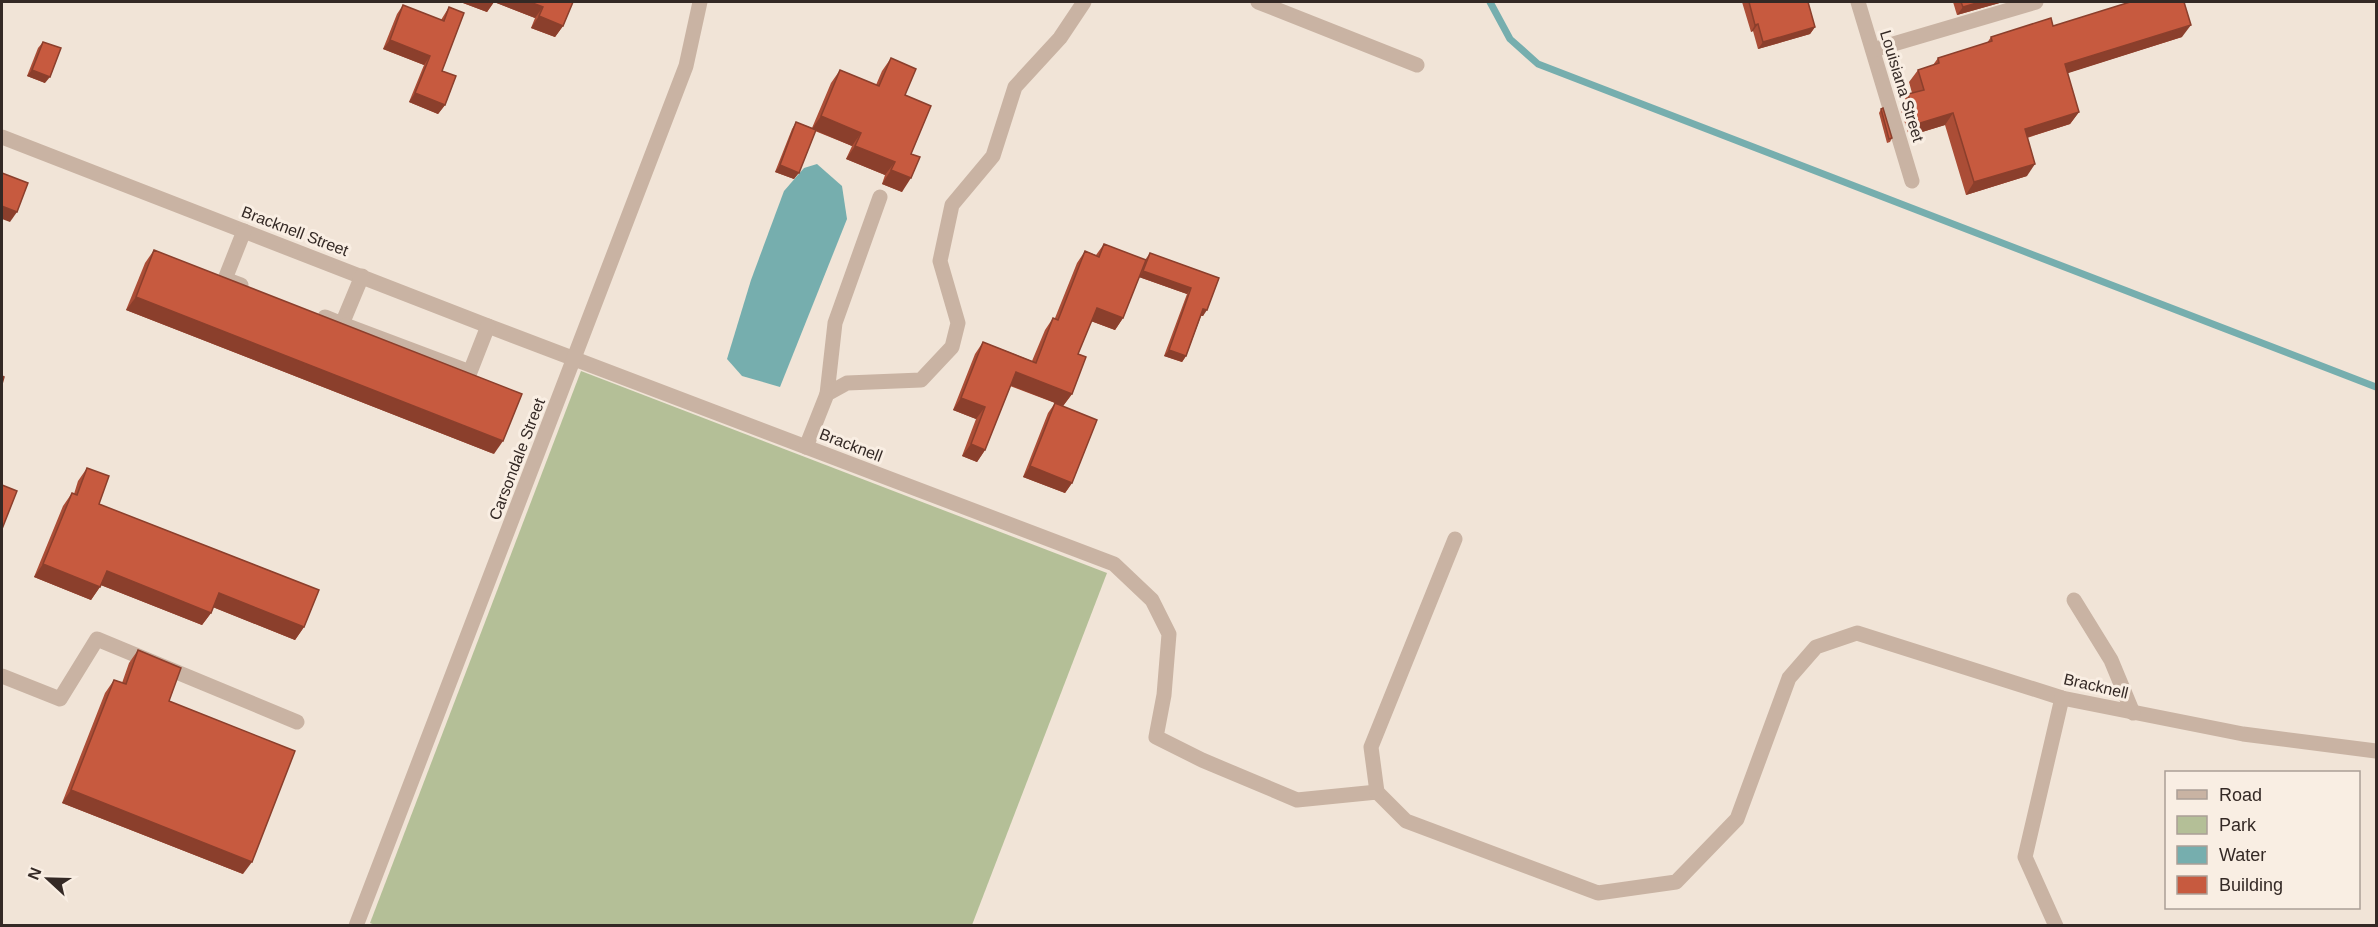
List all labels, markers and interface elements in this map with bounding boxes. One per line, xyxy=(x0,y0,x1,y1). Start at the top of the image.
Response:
street label: Louisiana Street xyxy=(1877,28,1927,144)
street label: Bracknell Street xyxy=(239,203,351,259)
street label: Carsondale Street xyxy=(486,395,548,522)
street label: Bracknell xyxy=(817,425,885,465)
street label: Bracknell xyxy=(2062,670,2130,702)
legend xyxy=(2165,771,2360,909)
text: Road xyxy=(2219,785,2262,805)
text: Park xyxy=(2219,815,2257,835)
text: Water xyxy=(2219,845,2266,865)
north arrow xyxy=(18,849,78,909)
text: N xyxy=(25,865,45,882)
text: Building xyxy=(2219,875,2283,895)

